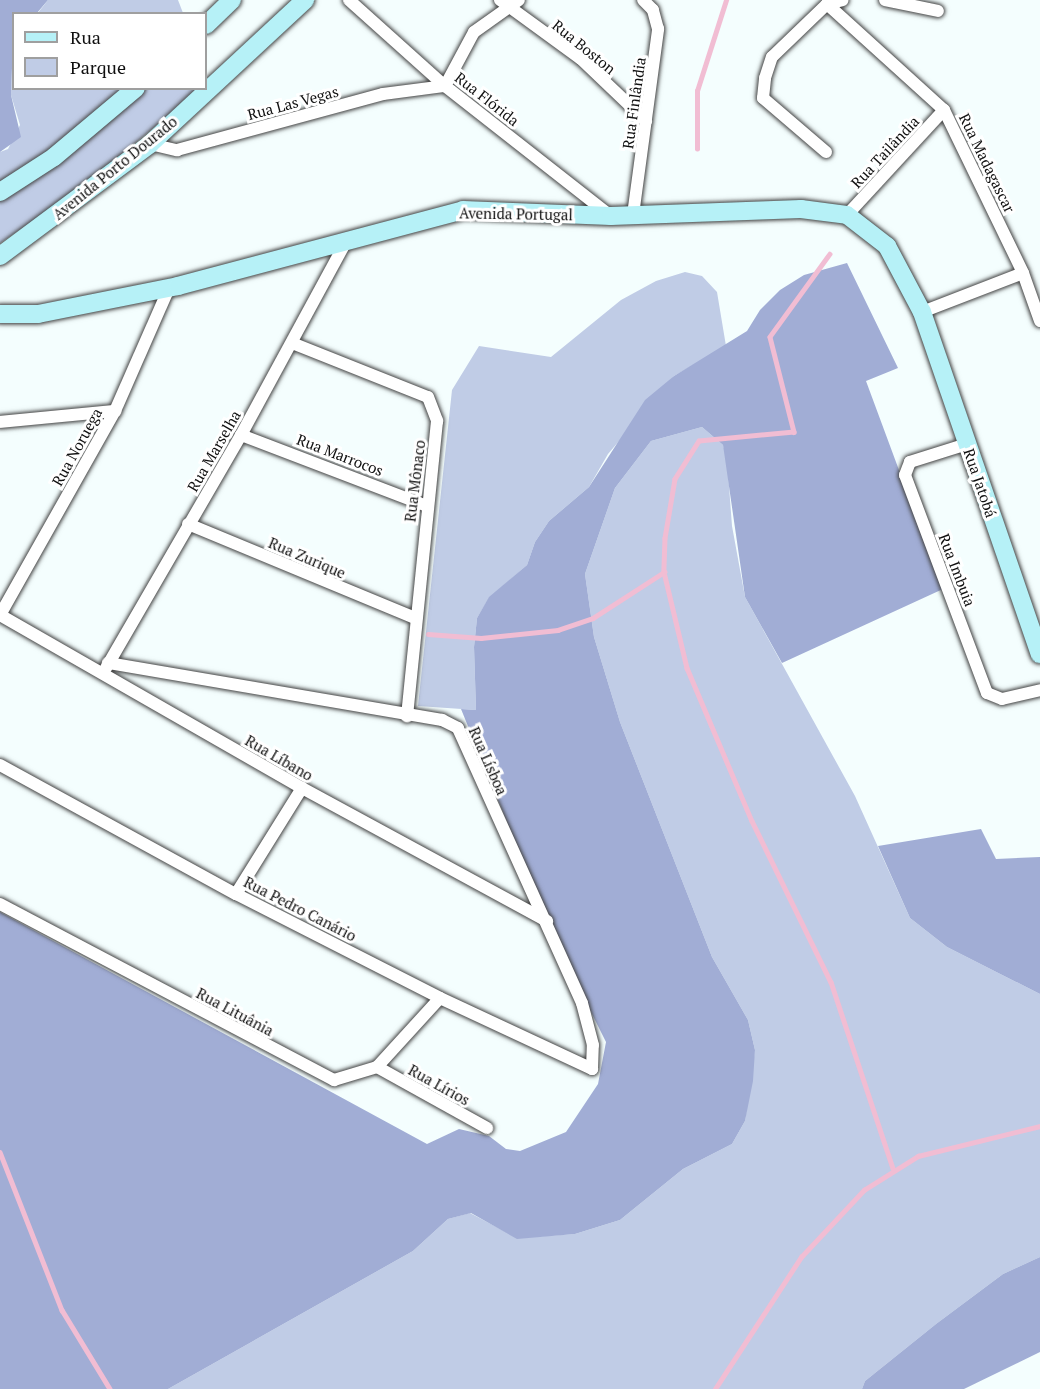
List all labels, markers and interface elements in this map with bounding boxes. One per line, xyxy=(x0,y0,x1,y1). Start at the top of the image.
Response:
legend xyxy=(12,12,207,90)
street label: Rua Boston xyxy=(549,16,619,78)
text: Rua xyxy=(70,25,101,49)
text: Parque xyxy=(70,55,126,79)
street label: Rua Finlândia xyxy=(619,56,649,150)
street label: Rua Flórida xyxy=(451,68,523,130)
street label: Rua Las Vegas xyxy=(245,82,341,124)
street label: Rua Madagascar xyxy=(955,110,1019,216)
street label: Avenida Porto Dourado xyxy=(49,112,181,224)
street label: Rua Tailândia xyxy=(847,112,923,192)
street label: Avenida Portugal xyxy=(459,204,573,224)
street label: Rua Noruega xyxy=(48,405,106,489)
street label: Rua Marselha xyxy=(184,407,244,495)
street label: Rua Marrocos xyxy=(294,430,386,480)
street label: Rua Mônaco xyxy=(401,439,429,523)
street label: Rua Jatobá xyxy=(960,446,1000,520)
street label: Rua Imbuia xyxy=(935,531,979,609)
street label: Rua Zurique xyxy=(266,534,348,582)
street label: Rua Lísboa xyxy=(465,724,511,798)
street label: Rua Líbano xyxy=(242,731,316,785)
street label: Rua Pedro Canário xyxy=(241,873,359,945)
street label: Rua Lituânia xyxy=(193,984,277,1040)
street label: Rua Lírios xyxy=(405,1061,473,1109)

